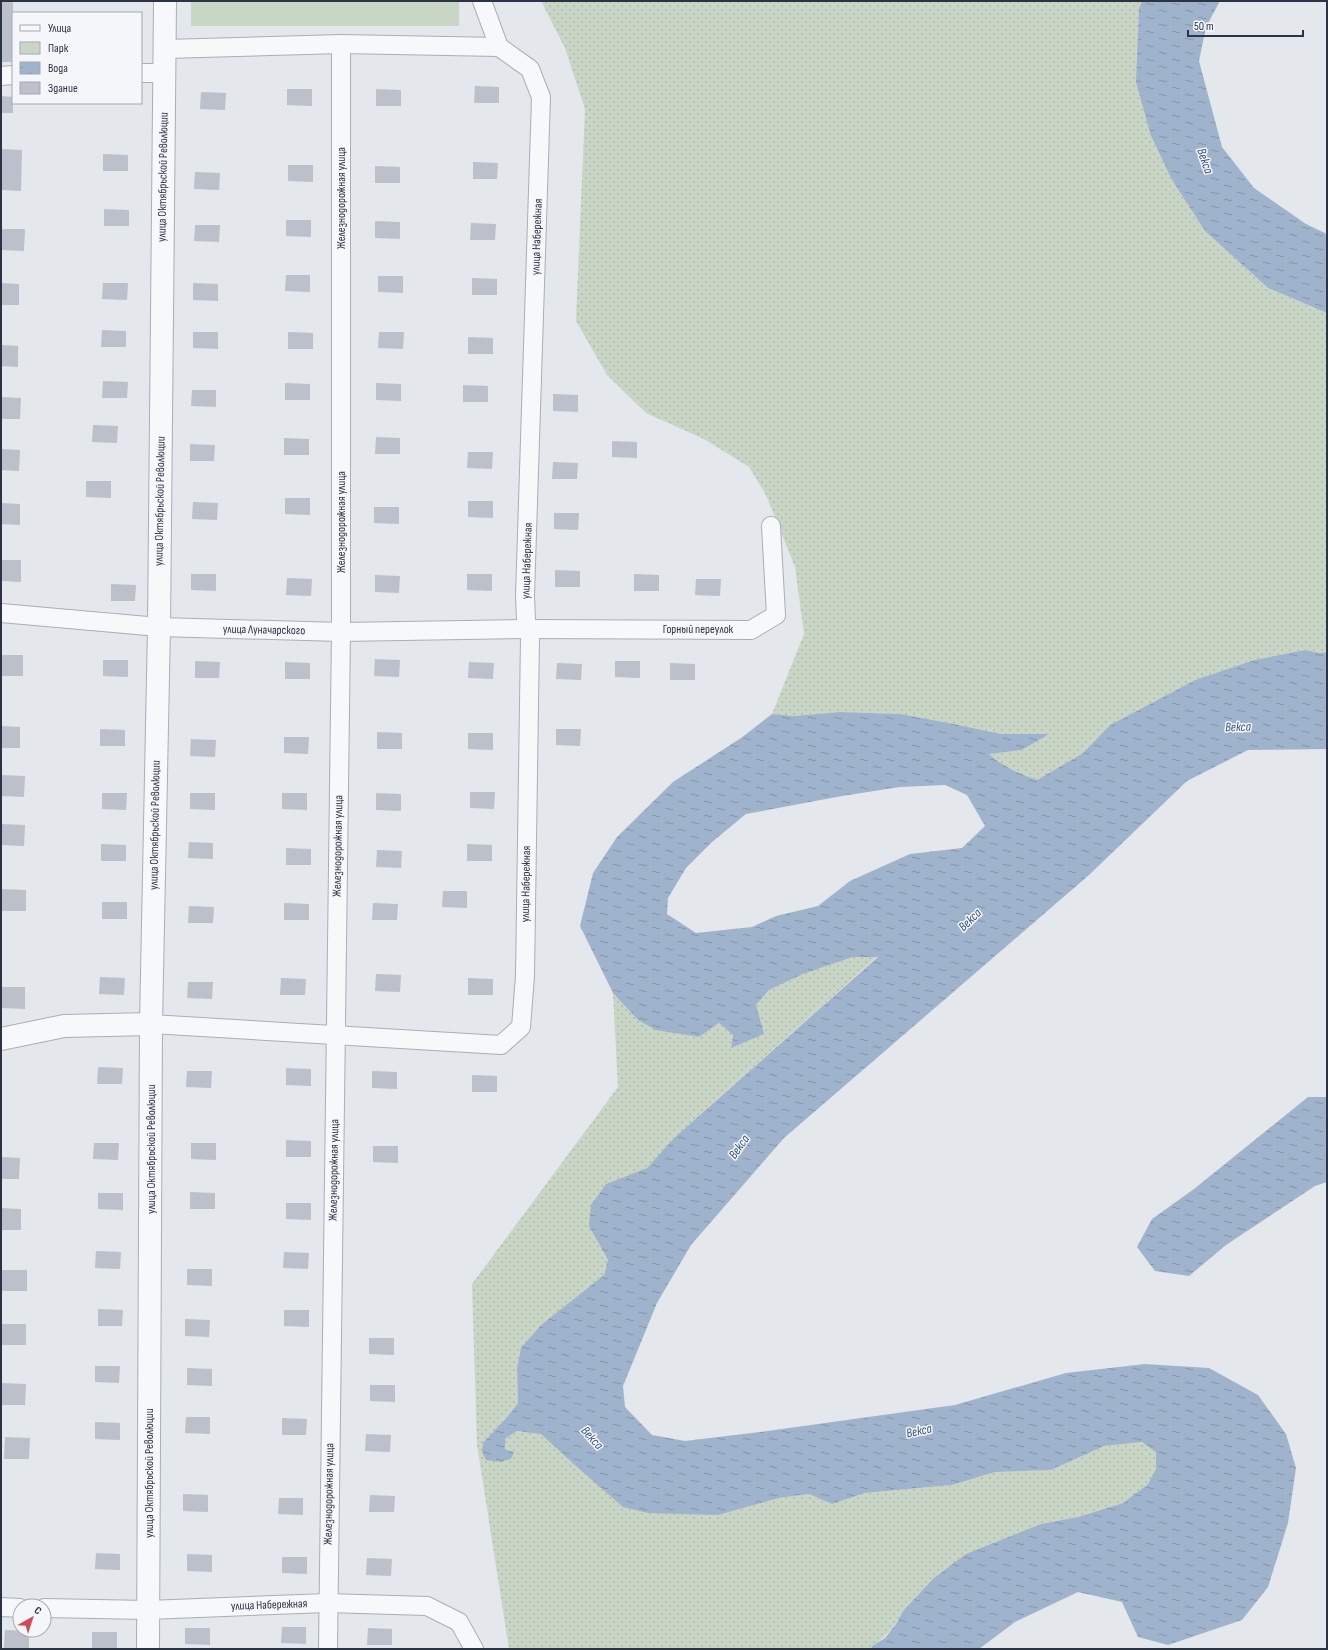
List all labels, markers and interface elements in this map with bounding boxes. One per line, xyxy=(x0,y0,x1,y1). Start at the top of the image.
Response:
legend xyxy=(12,12,142,104)
scale bar xyxy=(1188,12,1303,38)
text: 50 m xyxy=(1194,19,1214,34)
text: Улица xyxy=(48,21,72,36)
text: Парк xyxy=(48,41,69,56)
text: Вода xyxy=(48,61,68,76)
text: Здание xyxy=(48,81,78,96)
street label: улица Октябрьской Революции xyxy=(154,112,172,242)
water label: Векса xyxy=(1193,146,1217,176)
street label: Железнодорожная улица xyxy=(334,147,349,249)
street label: улица Набережная xyxy=(528,198,546,275)
street label: улица Октябрьской Революции xyxy=(151,436,169,566)
street label: Железнодорожная улица xyxy=(334,471,349,573)
street label: улица Набережная xyxy=(518,522,536,599)
street label: улица Луначарского xyxy=(223,622,305,638)
street label: Горный переулок xyxy=(663,622,734,637)
water label: Векса xyxy=(1225,719,1252,735)
street label: улица Октябрьской Революции xyxy=(146,760,164,890)
street label: Железнодорожная улица xyxy=(330,795,346,897)
street label: улица Набережная xyxy=(518,845,534,922)
water label: Векса xyxy=(955,905,985,935)
street label: улица Октябрьской Революции xyxy=(144,1084,159,1214)
street label: Железнодорожная улица xyxy=(326,1119,342,1221)
water label: Векса xyxy=(725,1131,753,1162)
street label: улица Октябрьской Революции xyxy=(142,1408,157,1538)
water label: Векса xyxy=(905,1420,934,1442)
water label: Векса xyxy=(577,1423,607,1453)
street label: Железнодорожная улица xyxy=(321,1443,337,1545)
street label: улица Набережная xyxy=(231,1596,308,1614)
north arrow xyxy=(12,1598,52,1638)
text: С xyxy=(32,1604,45,1618)

